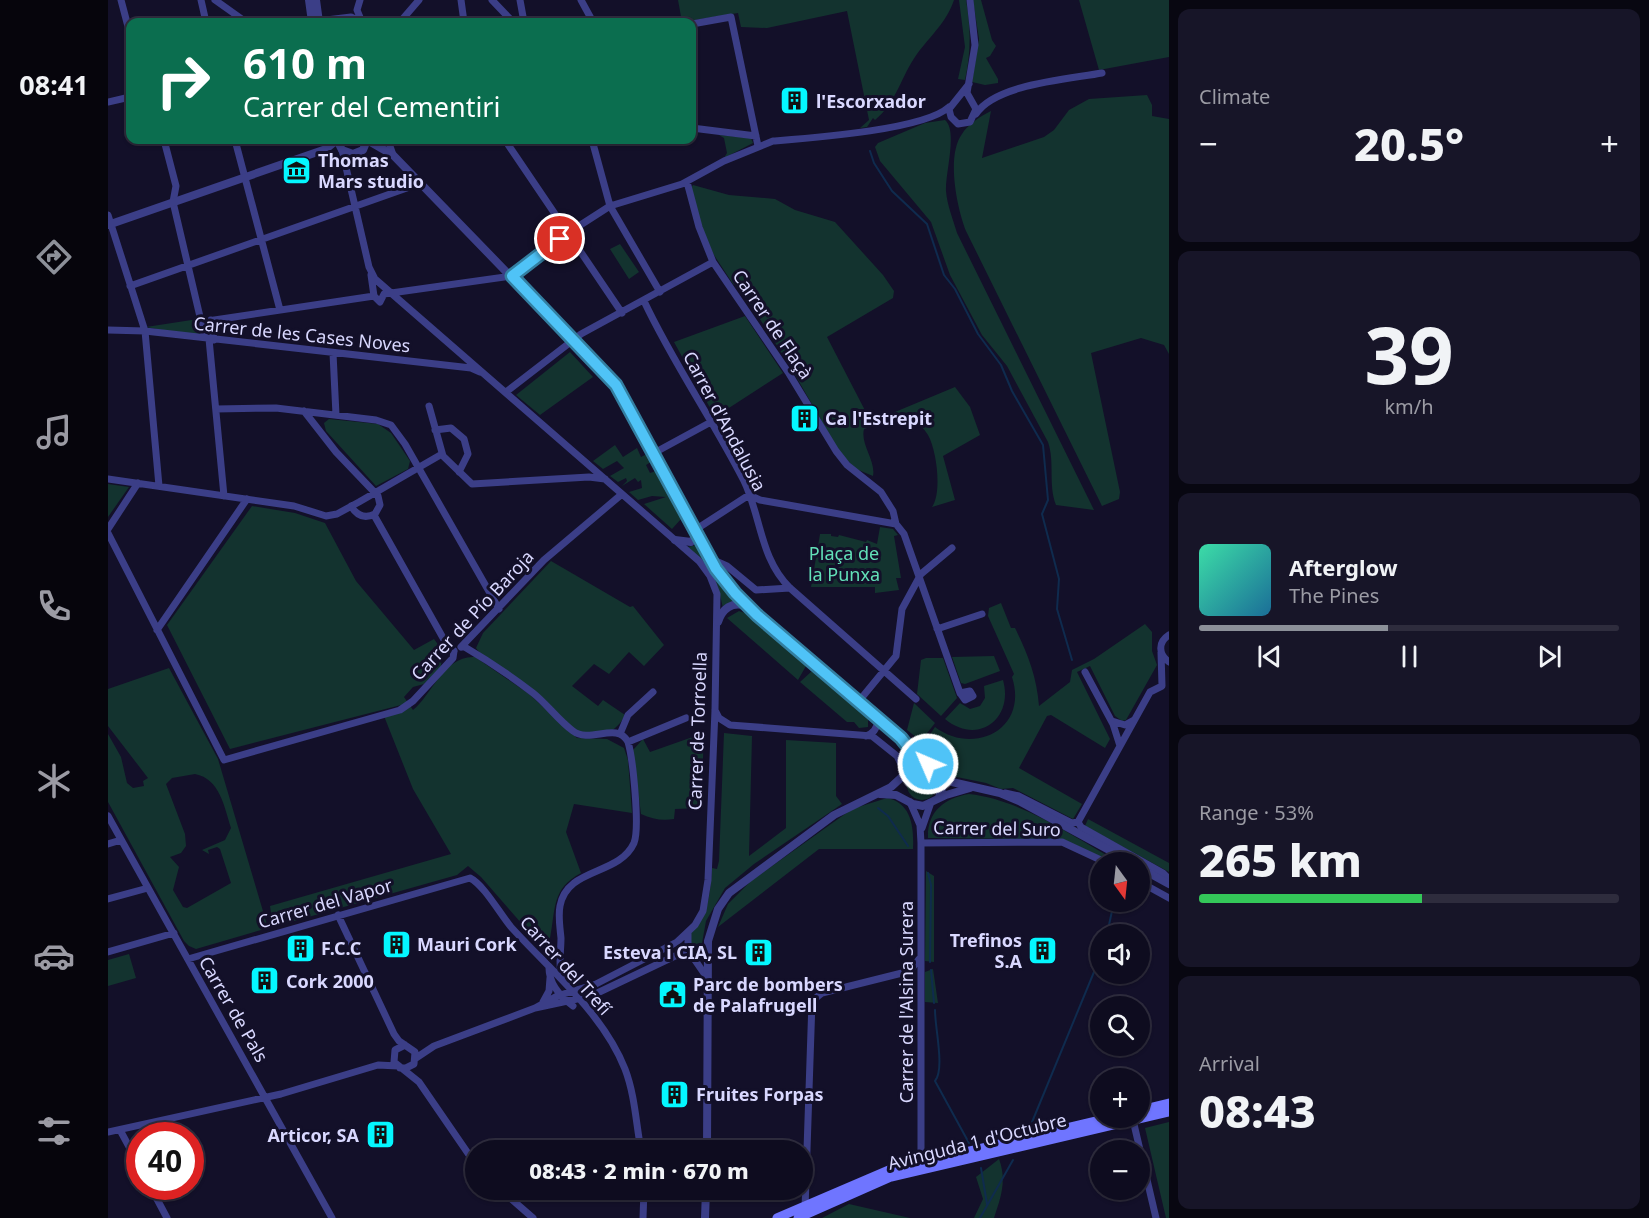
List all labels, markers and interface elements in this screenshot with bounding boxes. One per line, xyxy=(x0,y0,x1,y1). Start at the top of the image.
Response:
text: 610 m xyxy=(243,34,367,91)
icon: right xyxy=(144,42,222,120)
text: 08:41 xyxy=(19,66,89,103)
text: Climate xyxy=(1199,83,1270,110)
building icon: l'Escorxador xyxy=(779,85,811,117)
text: Carrer del Cementiri xyxy=(243,88,500,125)
place label: l'Escorxador xyxy=(816,89,926,113)
text: 20.5° xyxy=(1354,113,1464,174)
text: − xyxy=(1199,121,1218,166)
text: + xyxy=(1600,121,1619,166)
place label: Thomas Mars studio xyxy=(318,148,424,193)
museum icon: Thomas Mars studio xyxy=(281,154,313,186)
pin xyxy=(534,213,585,264)
icon: arrive xyxy=(543,222,576,255)
icon: directions xyxy=(33,236,75,278)
street label: Carrer de Flaçà xyxy=(728,265,818,383)
text: 39 xyxy=(1364,301,1454,407)
street label: Carrer de les Cases Noves xyxy=(192,311,412,357)
street label: Carrer d'Andalusia xyxy=(678,347,772,495)
text: km/h xyxy=(1384,393,1434,420)
building icon: Ca l'Estrepit xyxy=(788,402,820,434)
place label: Ca l'Estrepit xyxy=(825,406,932,430)
icon: music xyxy=(33,411,75,453)
park label: Plaça de la Punxa xyxy=(808,541,880,586)
street label: Carrer de Pío Baroja xyxy=(405,545,539,685)
text: Afterglow xyxy=(1289,552,1398,582)
text: The Pines xyxy=(1289,582,1379,609)
icon: phone xyxy=(33,585,75,627)
icon: previous xyxy=(1253,640,1286,673)
icon: pause xyxy=(1393,640,1426,673)
icon: next xyxy=(1533,640,1566,673)
street label: Carrer de Torroella xyxy=(682,651,712,811)
position arrow xyxy=(896,732,960,796)
icon: climate xyxy=(33,760,75,802)
text: Range · 53% xyxy=(1199,799,1314,826)
street label: Carrer del Suro xyxy=(933,815,1061,841)
text: 265 km xyxy=(1199,829,1362,890)
north arrow xyxy=(1090,852,1150,912)
map controls xyxy=(1090,852,1150,1200)
street label: Carrer del Vapor xyxy=(255,872,396,934)
street label: Carrer de l'Alsina Surera xyxy=(894,901,918,1103)
street label: Carrer del Trefí xyxy=(515,910,617,1020)
button: sound xyxy=(1090,924,1150,984)
building icon: Mauri Cork xyxy=(380,928,412,960)
place label: Trefinos S.A xyxy=(950,928,1023,973)
building icon: F.C.C xyxy=(284,932,316,964)
place label: Mauri Cork xyxy=(417,932,517,956)
building icon: Trefinos S.A xyxy=(1027,934,1059,966)
icon: car xyxy=(33,935,75,977)
place label: F.C.C xyxy=(321,936,361,960)
building icon: Esteva i CIA, SL xyxy=(742,936,774,968)
place label: Esteva i CIA, SL xyxy=(603,940,737,964)
street label: Carrer de Pals xyxy=(194,952,274,1066)
building icon: Cork 2000 xyxy=(249,965,281,997)
place label: Cork 2000 xyxy=(286,969,374,993)
place label: Parc de bombers de Palafrugell xyxy=(693,972,843,1017)
public building icon: Parc de bombers de Palafrugell xyxy=(656,978,688,1010)
button: search xyxy=(1090,996,1150,1056)
text: Arrival xyxy=(1199,1050,1260,1077)
button: + xyxy=(1090,1068,1150,1128)
building icon: Fruites Forpas xyxy=(659,1078,691,1110)
text: 08:43 xyxy=(1199,1080,1316,1141)
place label: Fruites Forpas xyxy=(696,1082,824,1106)
street label: Avinguda 1 d'Octubre xyxy=(885,1107,1069,1175)
icon: filters xyxy=(33,1110,75,1152)
building icon: Articor, SA xyxy=(364,1119,396,1151)
speed limit sign: 40 xyxy=(126,1122,204,1200)
place label: Articor, SA xyxy=(267,1123,360,1147)
button: − xyxy=(1090,1140,1150,1200)
text: 08:43 · 2 min · 670 m xyxy=(529,1155,749,1185)

